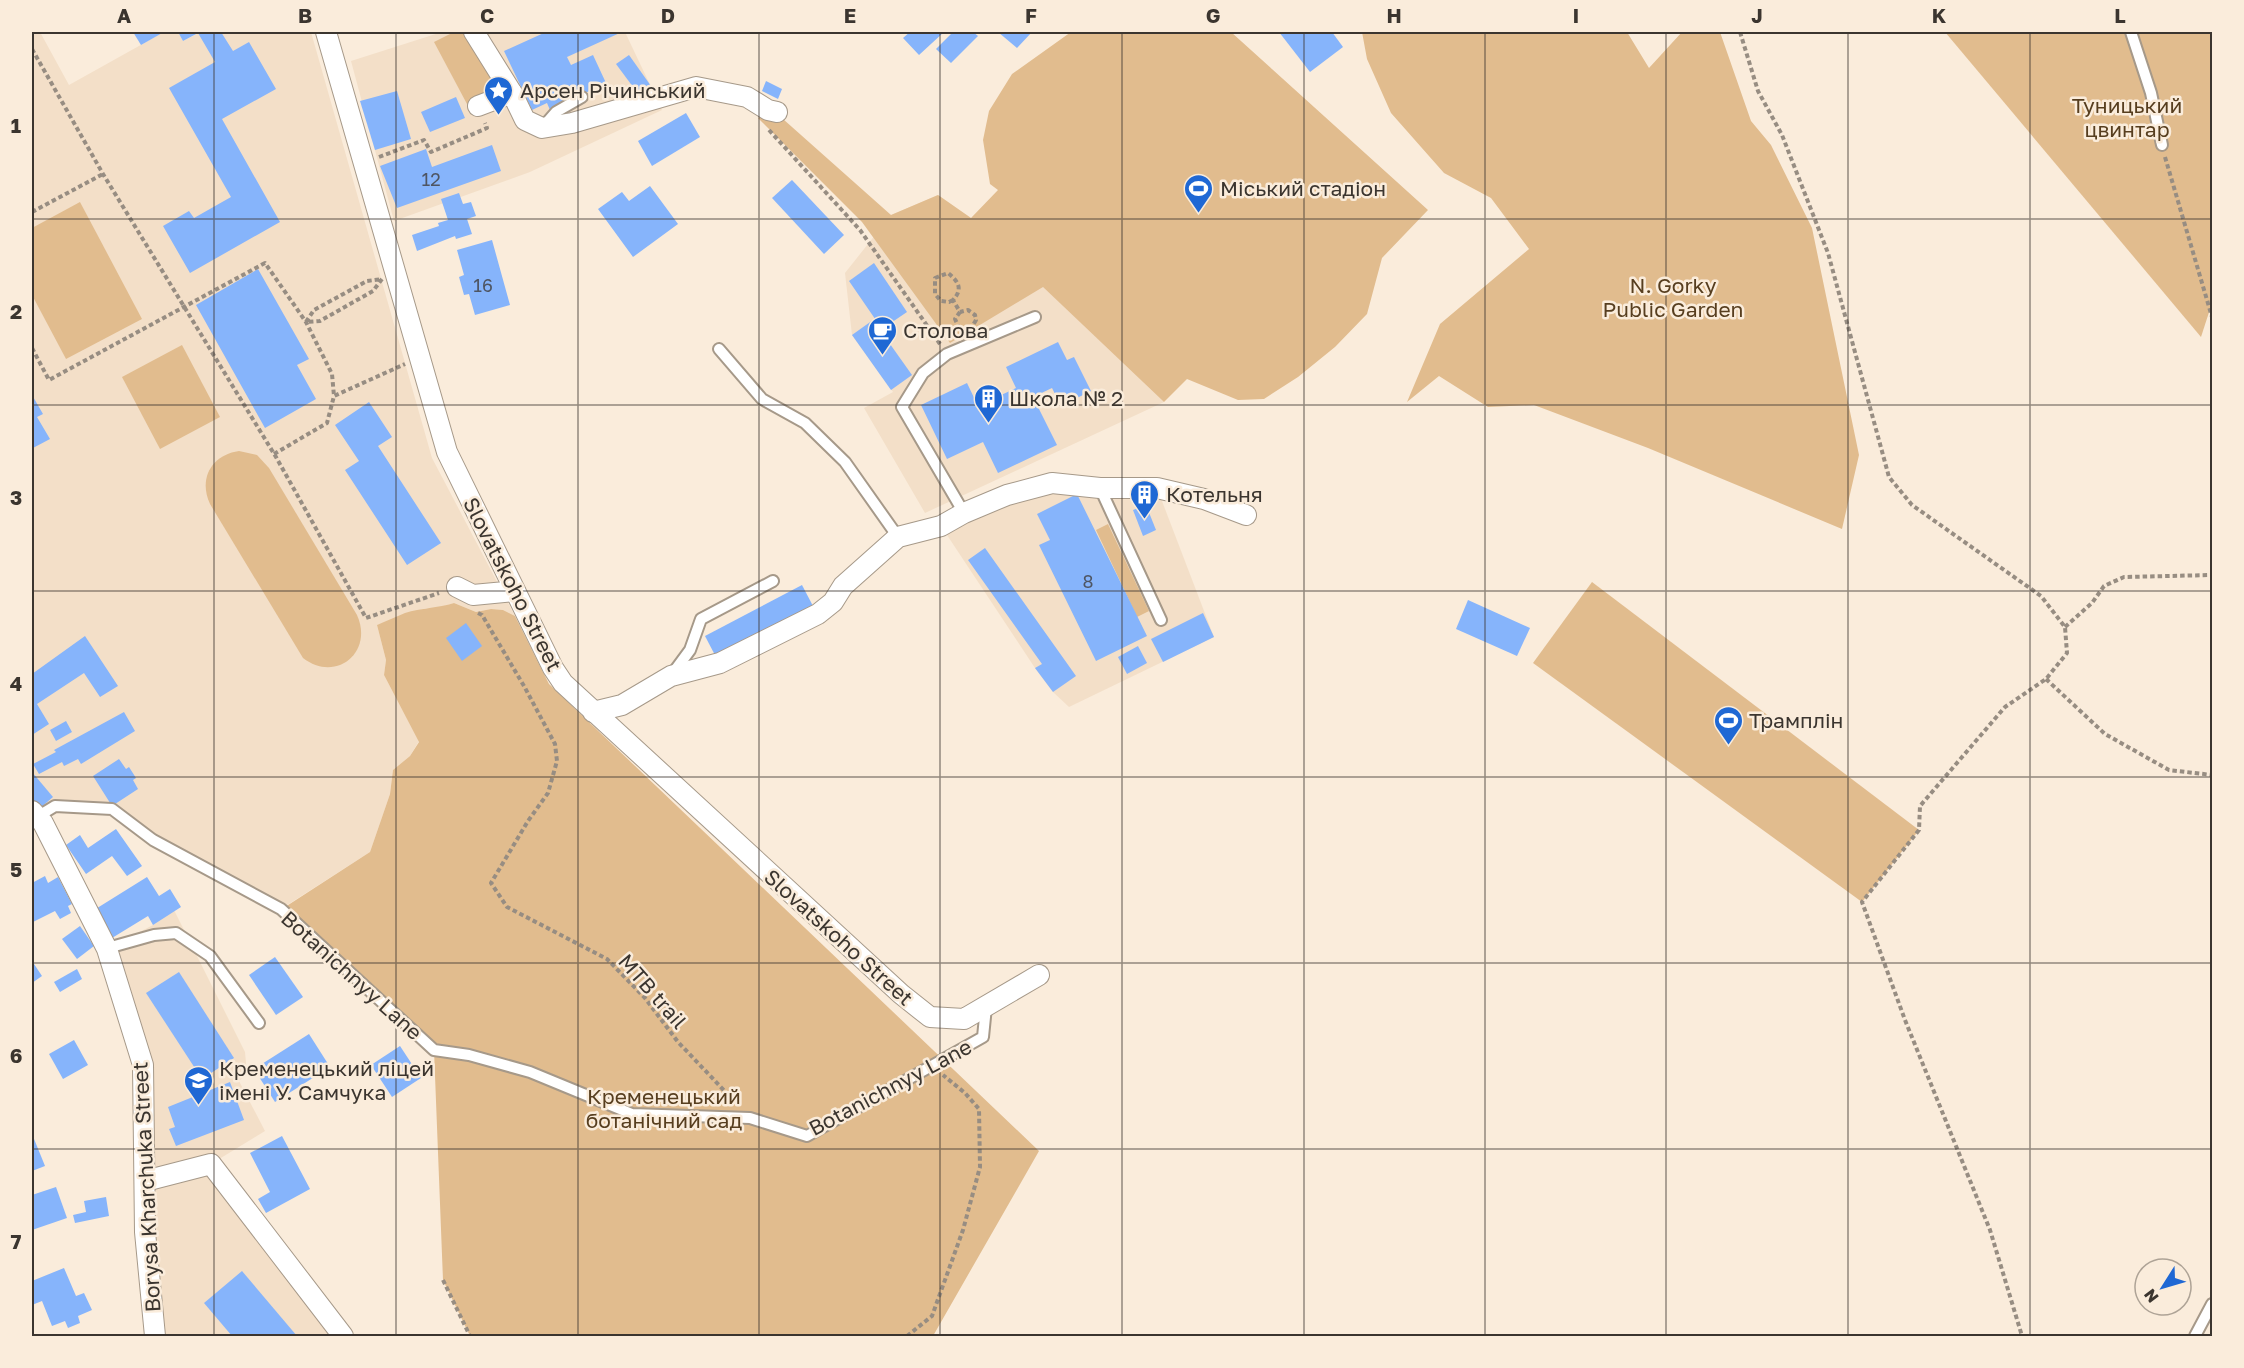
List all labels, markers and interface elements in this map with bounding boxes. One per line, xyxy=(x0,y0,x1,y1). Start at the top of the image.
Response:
text: A xyxy=(117,3,131,27)
text: B xyxy=(298,3,312,27)
text: C xyxy=(480,3,494,27)
text: D xyxy=(661,3,675,27)
text: E xyxy=(844,3,856,27)
text: F xyxy=(1025,3,1037,27)
text: G xyxy=(1206,3,1220,27)
text: H xyxy=(1386,3,1402,27)
text: I xyxy=(1573,3,1579,27)
text: J xyxy=(1751,3,1763,27)
text: K xyxy=(1932,3,1947,27)
text: L xyxy=(2114,3,2126,27)
place icon: Арсен Річинський xyxy=(483,74,515,116)
place label: Арсен Річинський xyxy=(520,77,706,103)
park label: Туницький цвинтар xyxy=(2072,92,2182,142)
text: 1 xyxy=(11,113,21,137)
house number: 12 xyxy=(421,168,441,190)
sports icon: Міський стадіон xyxy=(1183,172,1215,214)
place label: Міський стадіон xyxy=(1220,175,1386,201)
park label: N. Gorky Public Garden xyxy=(1602,272,1744,322)
house number: 16 xyxy=(473,274,493,296)
text: 2 xyxy=(10,299,22,323)
cafe icon: Столова xyxy=(866,314,898,356)
place label: Столова xyxy=(903,317,988,343)
building icon: Школа № 2 xyxy=(972,382,1004,424)
place label: Школа № 2 xyxy=(1009,385,1123,411)
building icon: Котельня xyxy=(1129,478,1161,520)
place label: Котельня xyxy=(1166,481,1263,507)
text: 3 xyxy=(10,485,22,509)
street label: Slovatskoho Street xyxy=(458,493,568,675)
house number: 8 xyxy=(1083,570,1093,592)
text: 4 xyxy=(10,671,22,695)
sports icon: Трамплін xyxy=(1712,704,1744,746)
place label: Трамплін xyxy=(1749,707,1843,733)
text: 5 xyxy=(10,857,22,881)
street label: Slovatskoho Street xyxy=(759,863,919,1011)
street label: Botanichnyy Lane xyxy=(276,905,428,1045)
street label: MTB trail xyxy=(613,948,693,1034)
street label: Botanichnyy Lane xyxy=(804,1033,976,1141)
text: 6 xyxy=(10,1043,22,1067)
place label: Кременецький ліцей імені У. Самчука xyxy=(219,1055,434,1105)
street label: Borysa Kharchuka Street xyxy=(126,1061,166,1313)
school or university icon: Кременецький ліцей імені У. Самчука xyxy=(182,1064,214,1106)
park label: Кременецький ботанічний сад xyxy=(586,1083,742,1133)
text: 7 xyxy=(11,1229,22,1253)
north arrow xyxy=(2133,1257,2193,1317)
text: N xyxy=(2139,1285,2163,1307)

